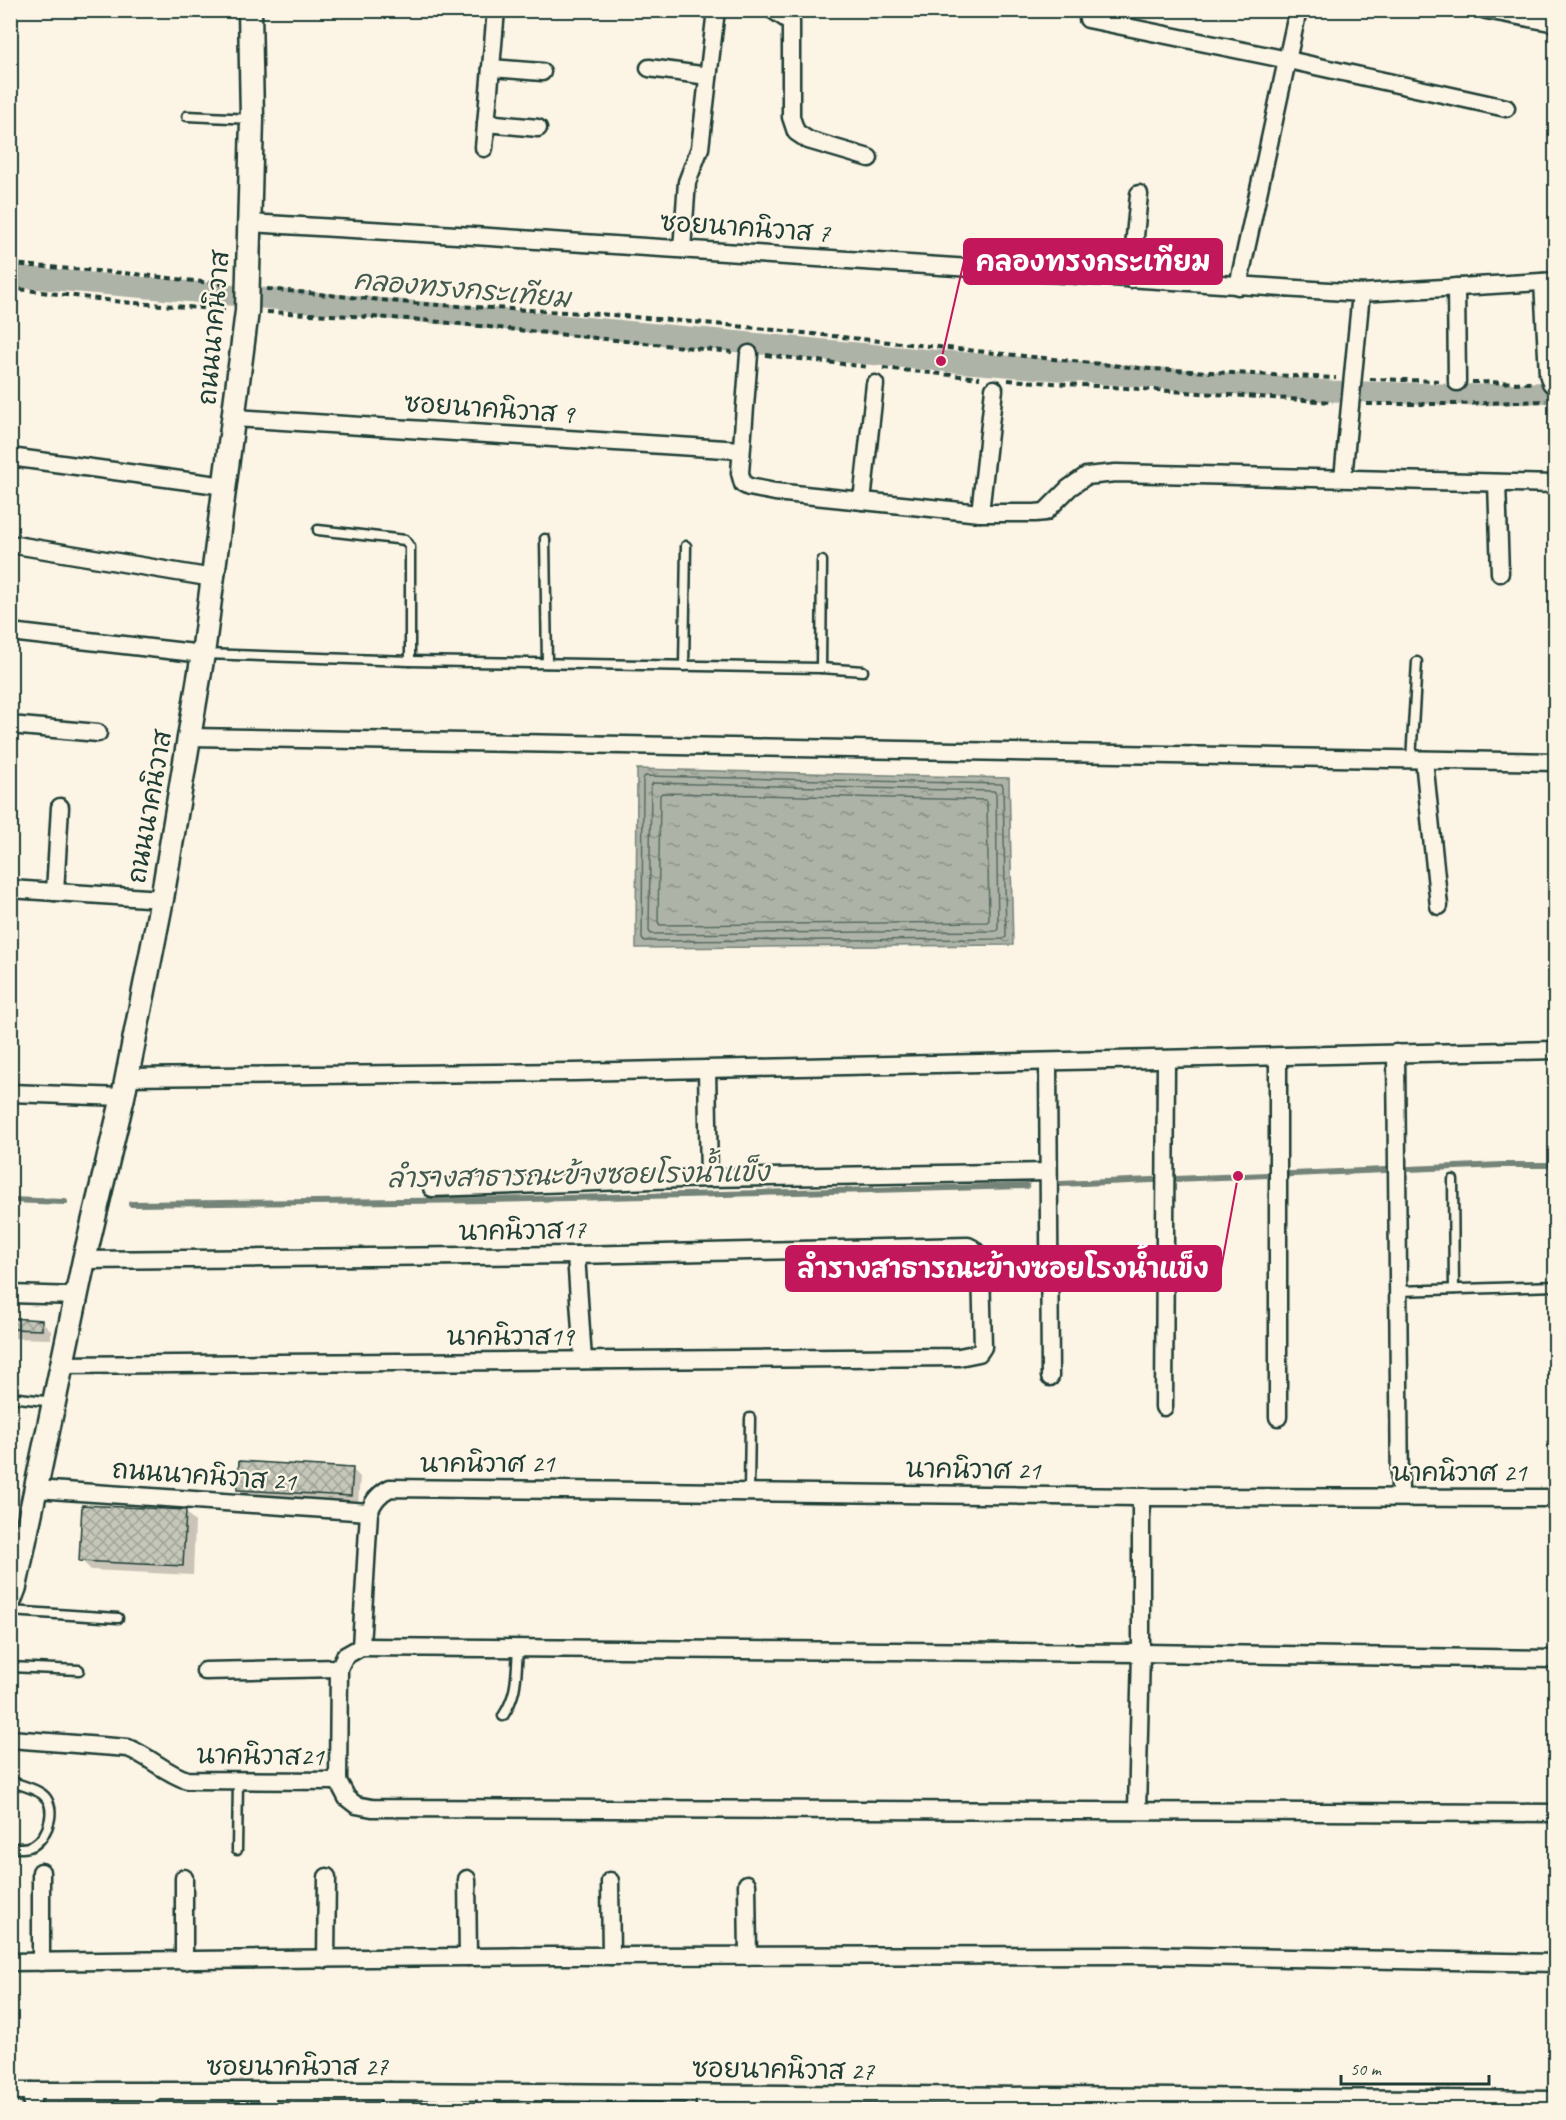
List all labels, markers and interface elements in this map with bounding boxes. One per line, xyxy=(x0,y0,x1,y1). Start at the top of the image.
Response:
street label: ซอยนาคนิวาส 7 xyxy=(659,205,832,250)
callout: คลองทรงกระเทียม xyxy=(964,239,1222,284)
text: คลองทรงกระเทียม xyxy=(976,244,1210,279)
street label: ถนนนาคนิวาส xyxy=(190,248,237,406)
water label: คลองทรงกระเทียม xyxy=(352,263,574,316)
street label: ซอยนาคนิวาส 9 xyxy=(403,386,577,431)
street label: ถนนนาคนิวาส xyxy=(120,727,179,886)
water label: ลำรางสาธารณะข้างซอยโรงน้ำแข็ง xyxy=(386,1147,772,1195)
street label: นาคนิวาส17 xyxy=(458,1213,587,1248)
text: ลำรางสาธารณะข้างซอยโรงน้ำแข็ง xyxy=(797,1241,1209,1286)
callout: ลำรางสาธารณะข้างซอยโรงน้ำแข็ง xyxy=(786,1246,1221,1291)
street label: นาคนิวาส19 xyxy=(447,1320,576,1353)
street label: นาคนิวาศ 21 xyxy=(420,1447,556,1480)
street label: นาคนิวาศ 21 xyxy=(905,1452,1042,1487)
street label: ถนนนาคนิวาส 21 xyxy=(111,1453,298,1498)
street label: นาคนิวาศ 21 xyxy=(1392,1456,1528,1489)
street label: นาคนิวาส21 xyxy=(196,1738,325,1773)
scale bar xyxy=(1341,2048,1490,2086)
street label: ซอยนาคนิวาส 27 xyxy=(206,2050,389,2083)
street label: ซอยนาคนิวาส 27 xyxy=(692,2051,875,2088)
text: 50 m xyxy=(1350,2058,1383,2080)

